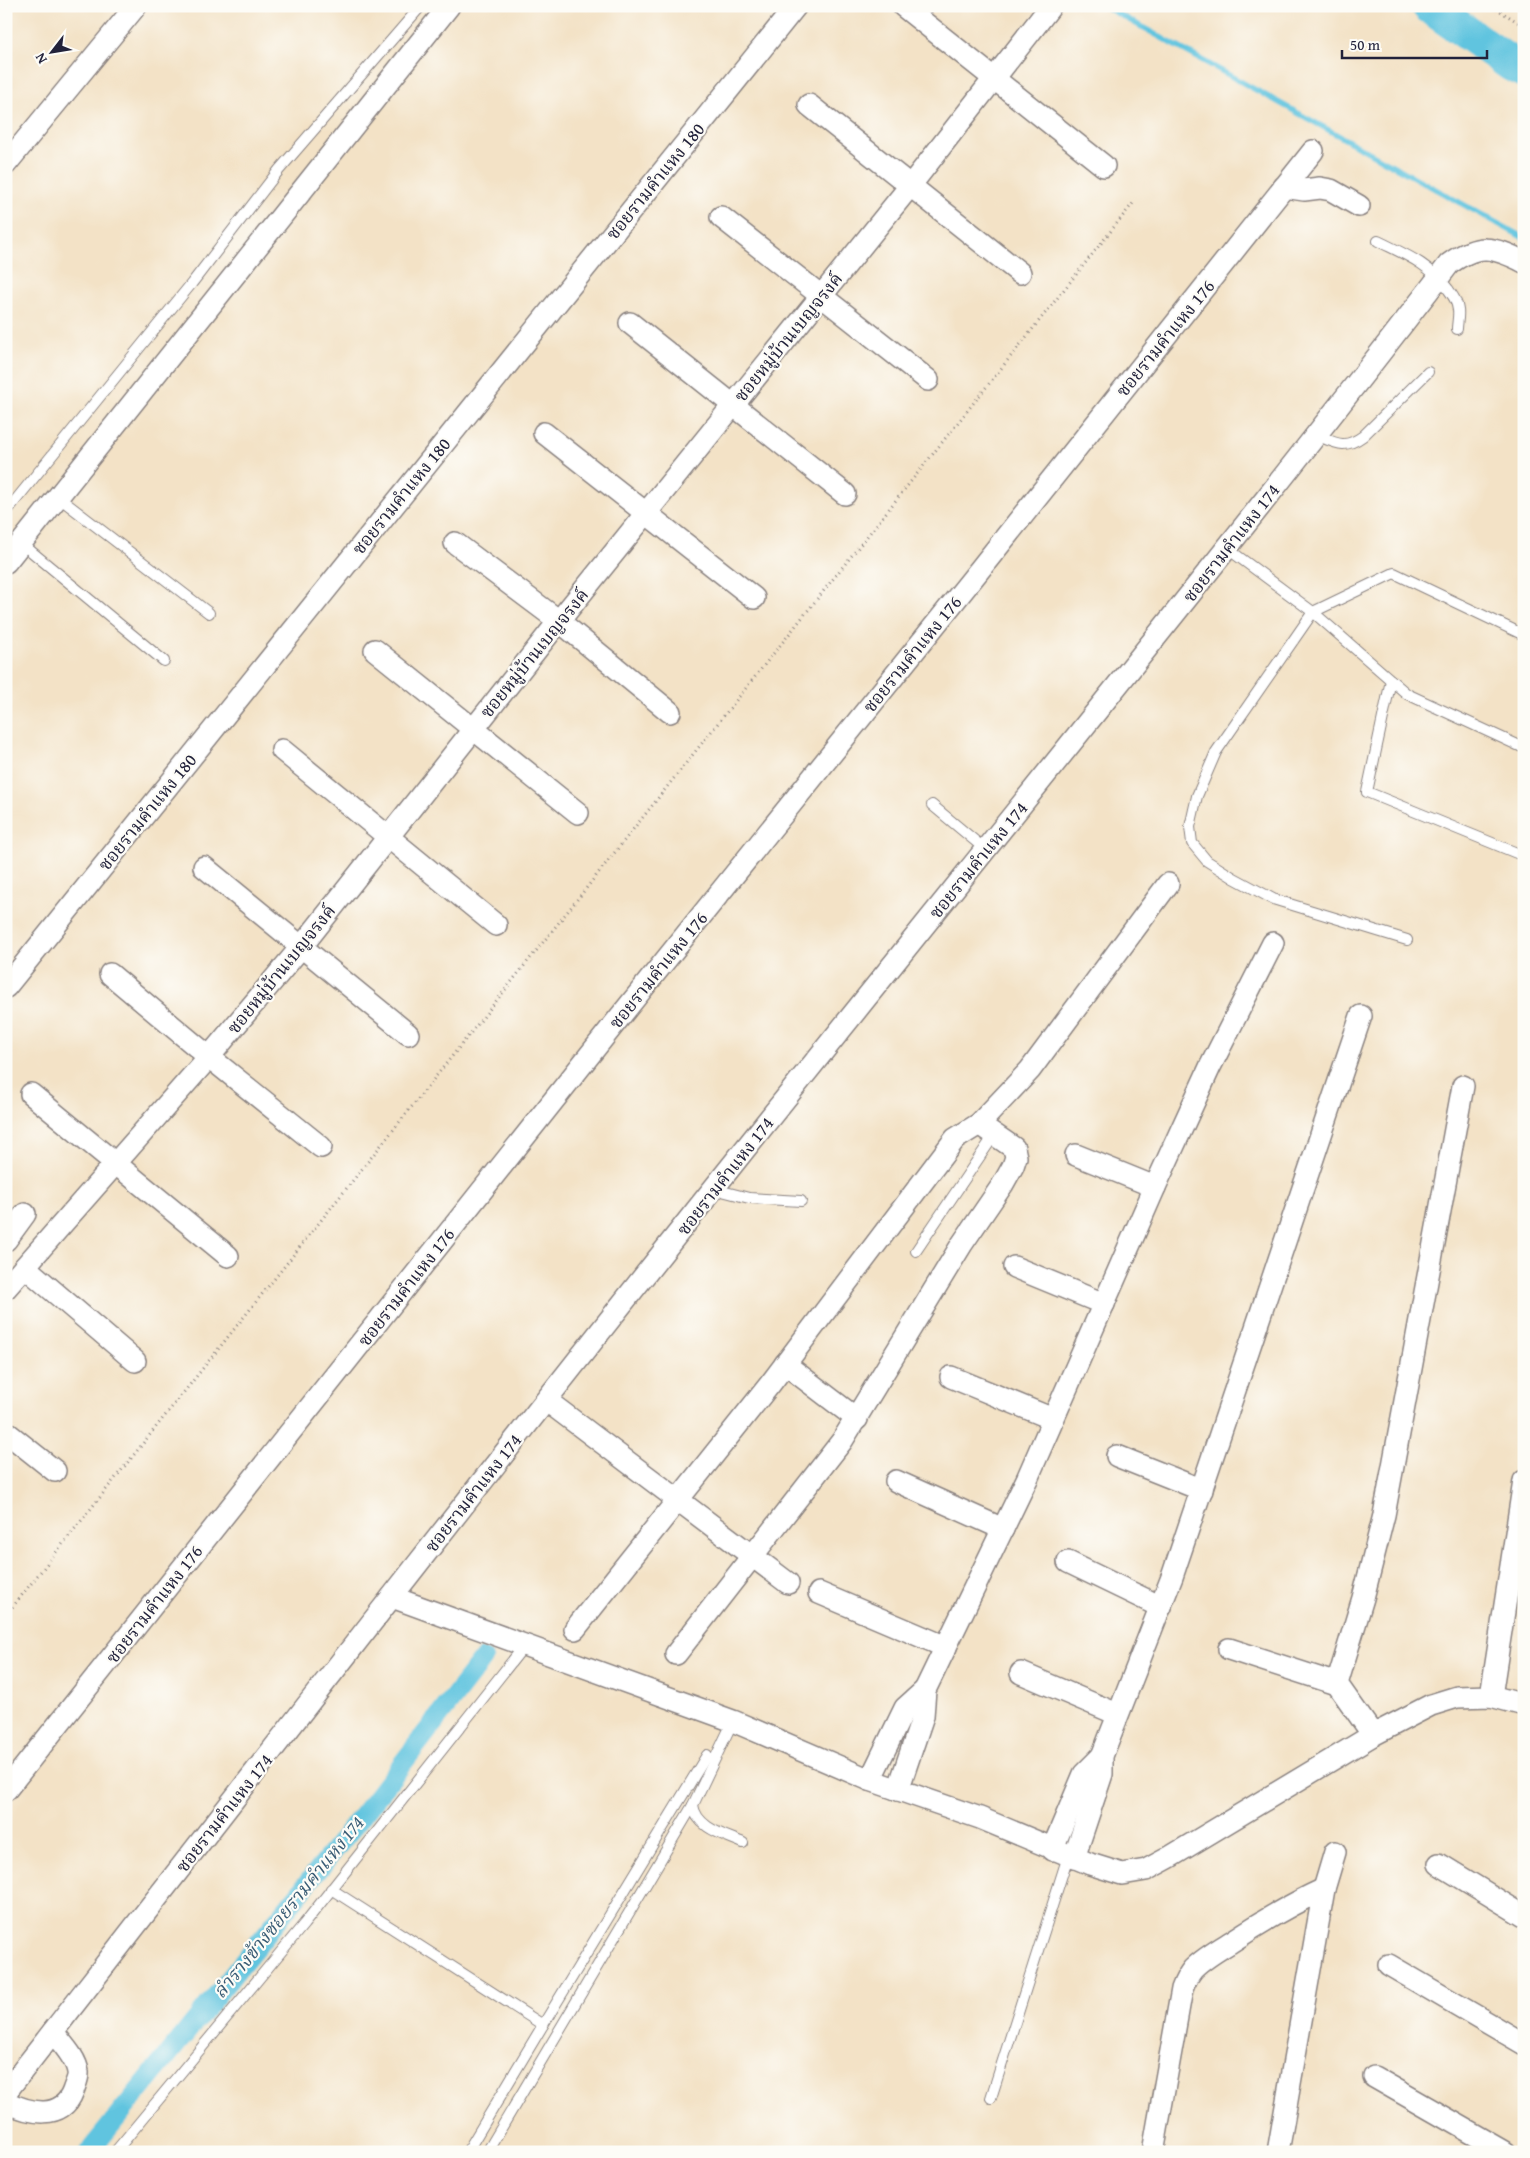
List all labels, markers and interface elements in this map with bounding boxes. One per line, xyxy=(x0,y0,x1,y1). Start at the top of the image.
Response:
north arrow xyxy=(28,28,78,78)
scale bar xyxy=(1342,28,1488,60)
text: 50 m xyxy=(1350,34,1381,55)
text: N xyxy=(30,49,52,68)
street label: ซอยรามคำแหง 180 xyxy=(599,116,711,245)
street label: ซอยหมู่บ้านเบญจรงค์ xyxy=(727,266,849,408)
street label: ซอยรามคำแหง 176 xyxy=(1109,274,1221,402)
street label: ซอยรามคำแหง 180 xyxy=(345,431,457,560)
street label: ซอยรามคำแหง 174 xyxy=(1176,478,1286,608)
street label: ซอยหมู่บ้านเบญจรงค์ xyxy=(473,582,595,724)
street label: ซอยรามคำแหง 176 xyxy=(856,590,968,718)
street label: ซอยรามคำแหง 180 xyxy=(91,747,203,876)
street label: ซอยรามคำแหง 174 xyxy=(922,796,1034,924)
street label: ซอยหมู่บ้านเบญจรงค์ xyxy=(220,898,342,1040)
street label: ซอยรามคำแหง 176 xyxy=(602,906,714,1034)
street label: ซอยรามคำแหง 174 xyxy=(670,1111,780,1241)
street label: ซอยรามคำแหง 176 xyxy=(351,1222,461,1352)
street label: ซอยรามคำแหง 174 xyxy=(418,1428,528,1558)
street label: ซอยรามคำแหง 176 xyxy=(99,1539,209,1669)
street label: ซอยรามคำแหง 174 xyxy=(169,1748,279,1878)
water label: ลำรางข้างซอยรามคำแหง 174 xyxy=(206,1810,370,2004)

